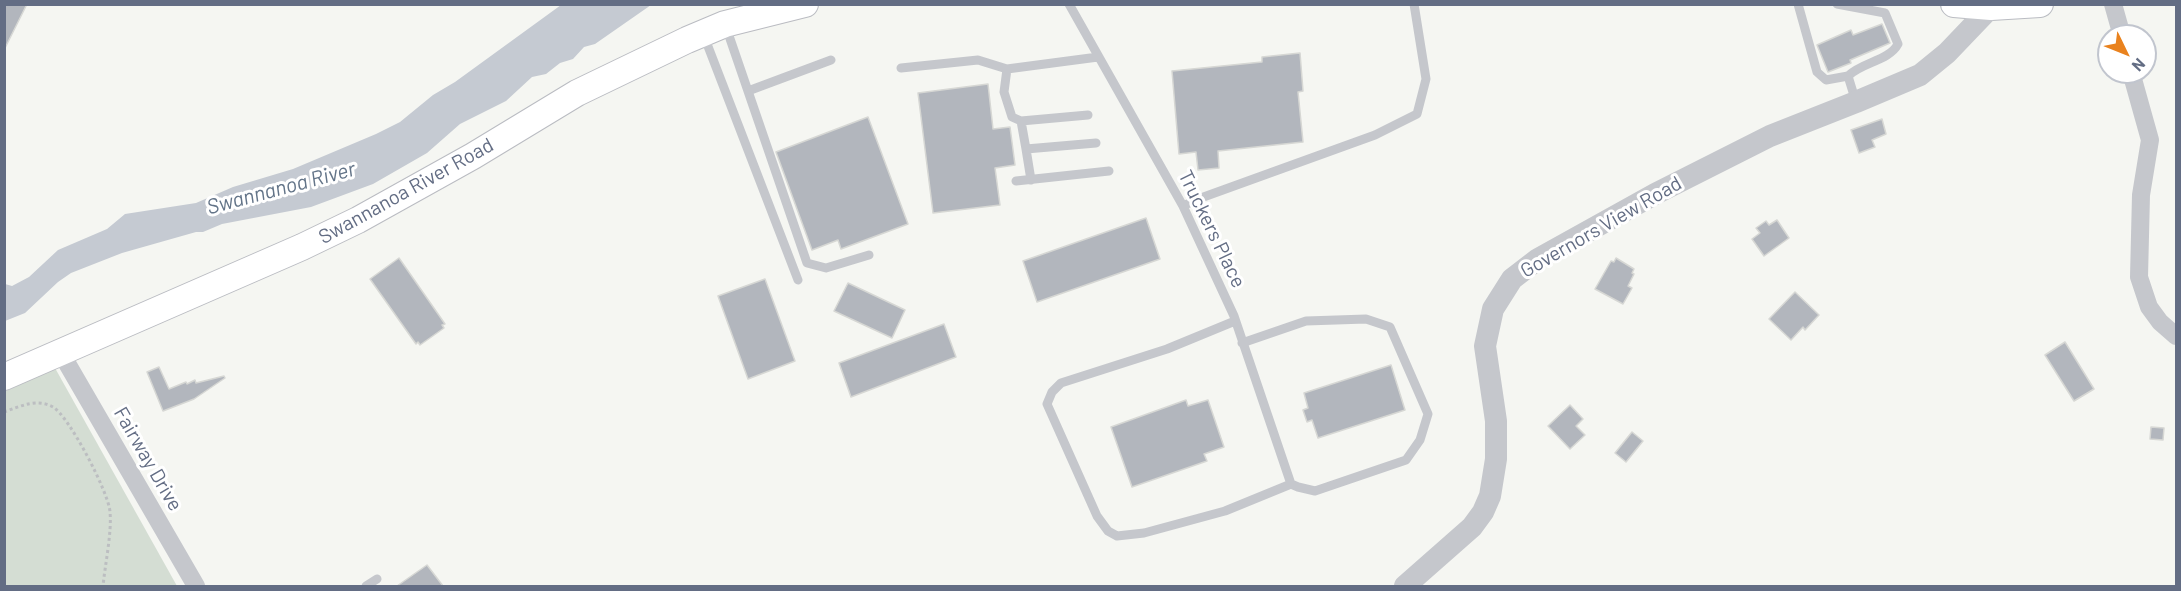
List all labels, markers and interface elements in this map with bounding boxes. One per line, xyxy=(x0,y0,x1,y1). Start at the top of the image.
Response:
north arrow xyxy=(2097,24,2157,84)
text: N xyxy=(2128,55,2150,76)
street label: Swannanoa River Road xyxy=(314,133,498,249)
water label: Swannanoa River xyxy=(204,156,358,220)
street label: Truckers Place xyxy=(1173,166,1251,292)
street label: Governors View Road xyxy=(1516,171,1686,283)
street label: Fairway Drive xyxy=(109,403,187,515)

